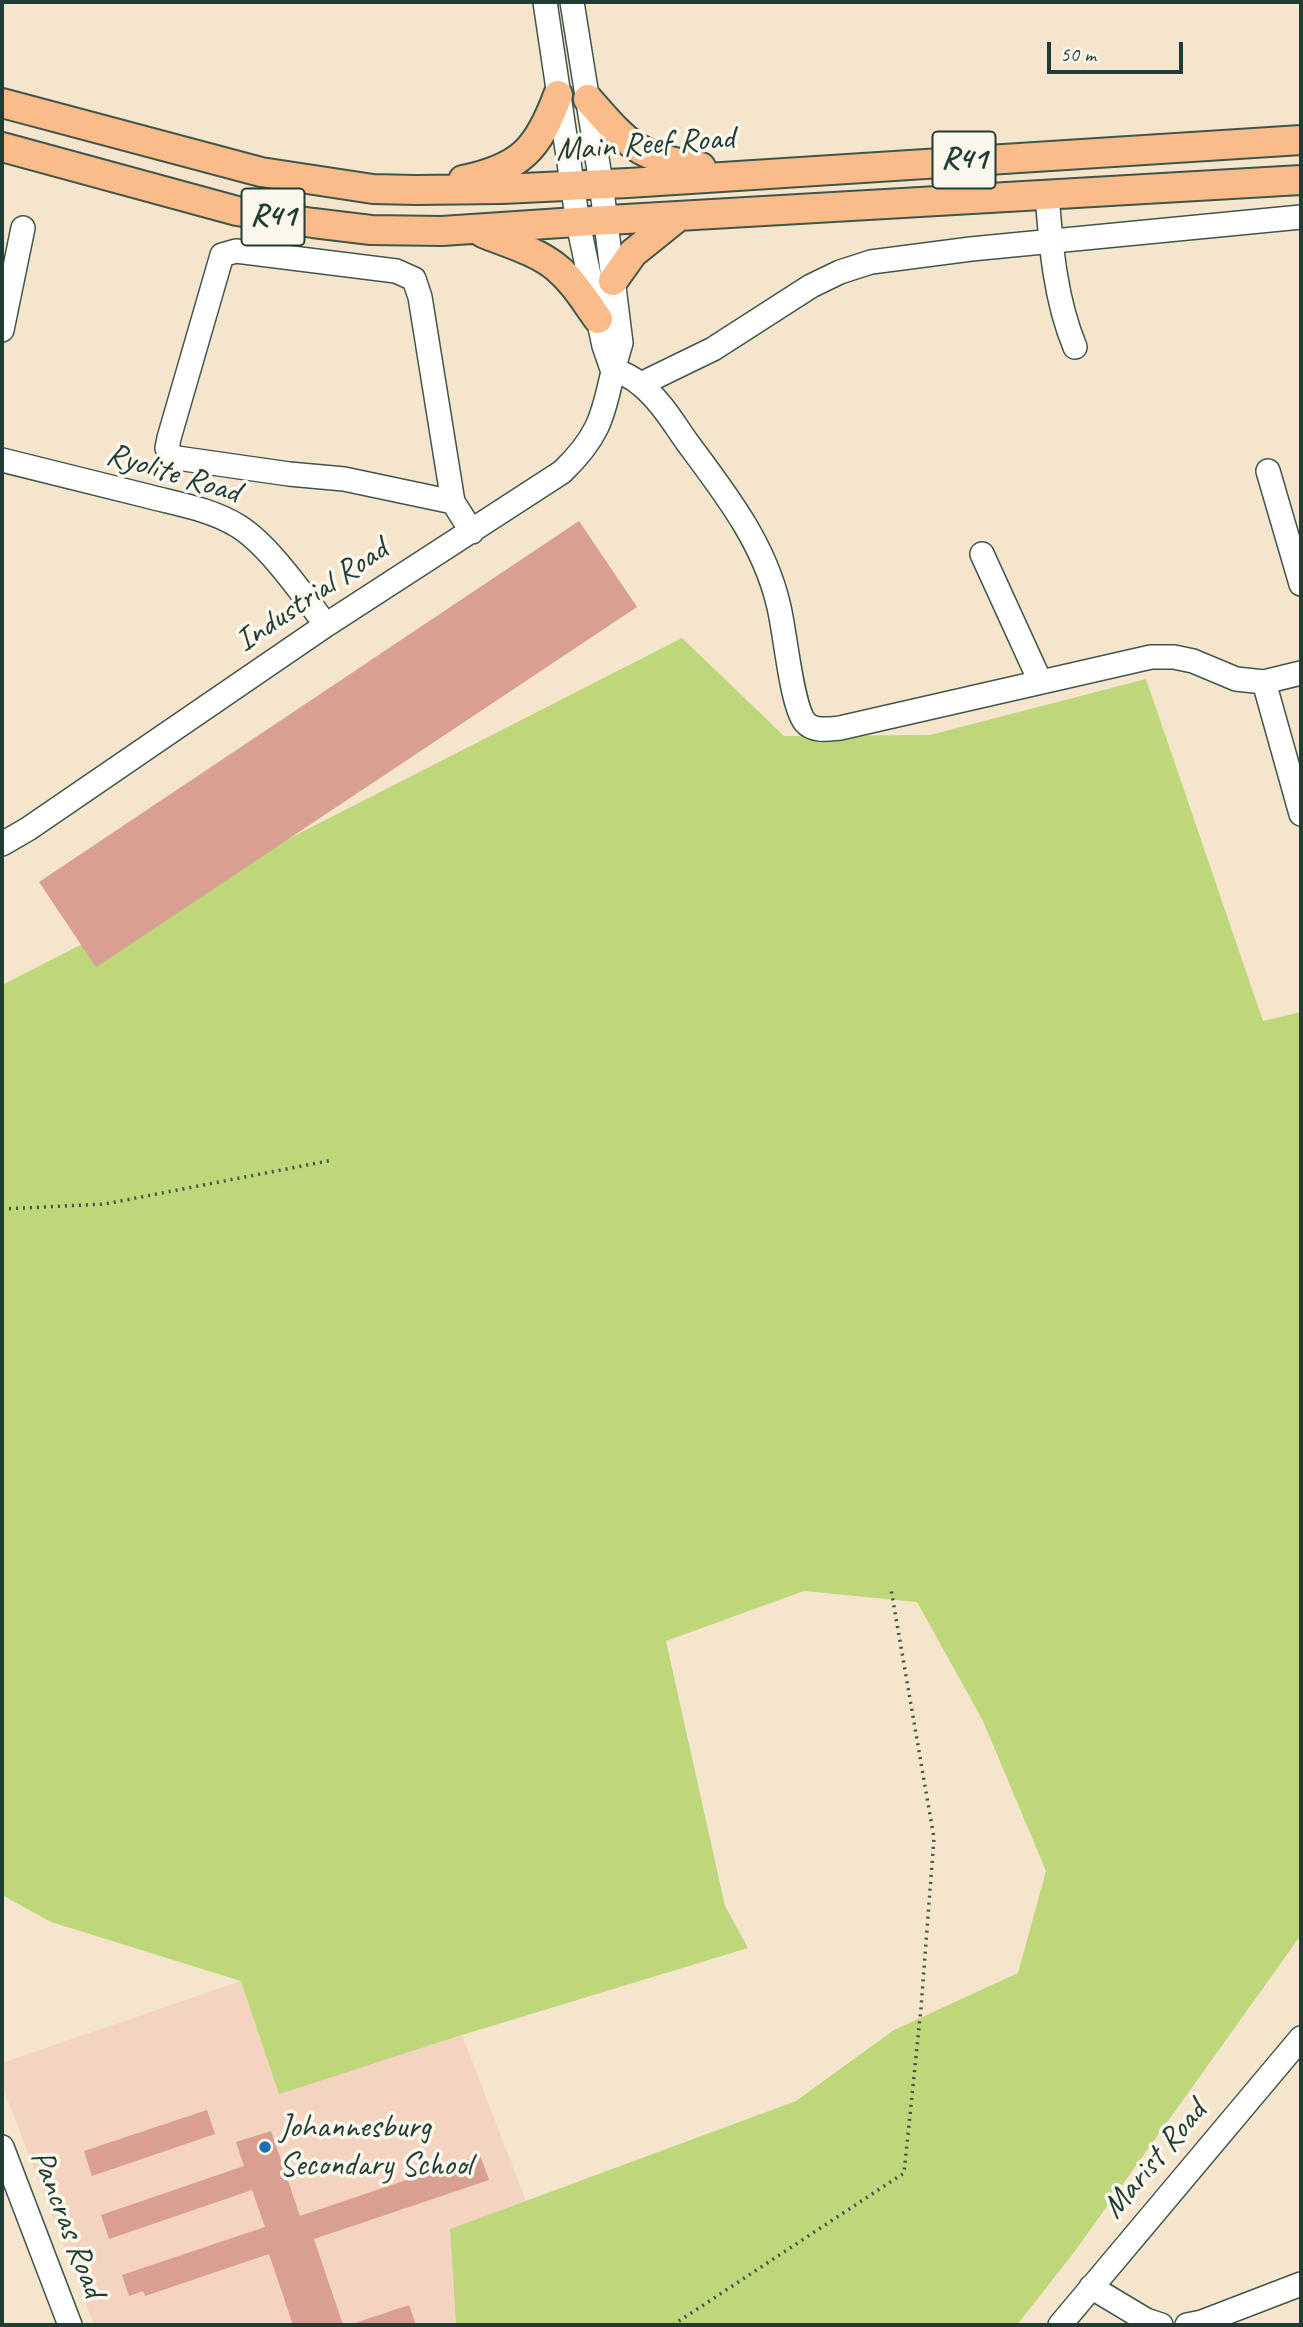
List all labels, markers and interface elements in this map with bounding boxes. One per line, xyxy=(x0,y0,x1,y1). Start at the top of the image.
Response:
scale bar xyxy=(1051,28,1188,72)
text: 50 m xyxy=(1060,41,1096,67)
street label: Main Reef Road xyxy=(554,119,736,171)
road number: R41 xyxy=(932,132,996,188)
road number: R41 xyxy=(242,188,304,246)
street label: Ryolite Road xyxy=(101,435,245,513)
street label: Industrial Road xyxy=(228,531,396,661)
street label: Marist Road xyxy=(1094,2093,1216,2227)
place label: Johannesburg Secondary School xyxy=(279,2108,472,2186)
marker: Johannesburg Secondary School xyxy=(257,2139,273,2155)
street label: Pancras Road xyxy=(21,2145,113,2303)

